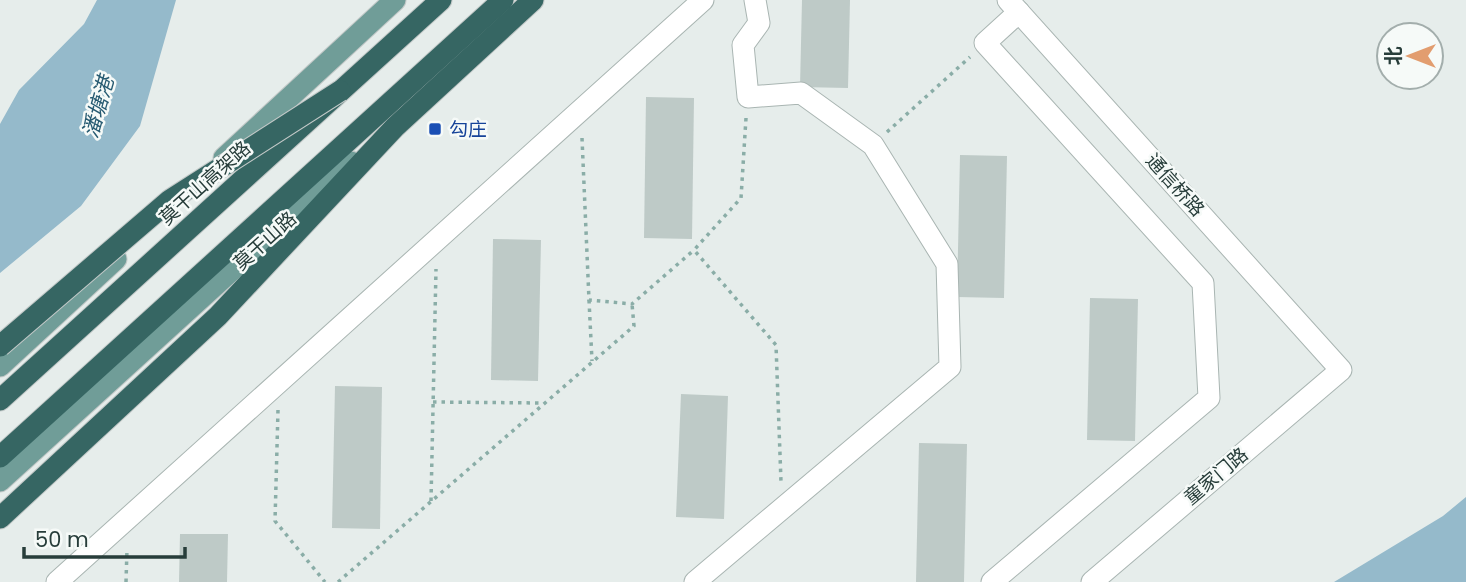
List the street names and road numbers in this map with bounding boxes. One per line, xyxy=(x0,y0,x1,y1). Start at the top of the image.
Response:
street label: 莫干山高架路 xyxy=(154,135,256,231)
street label: 通信桥路 xyxy=(1140,148,1210,222)
street label: 莫干山路 xyxy=(228,206,302,276)
street label: 童家门路 xyxy=(1178,441,1254,511)

